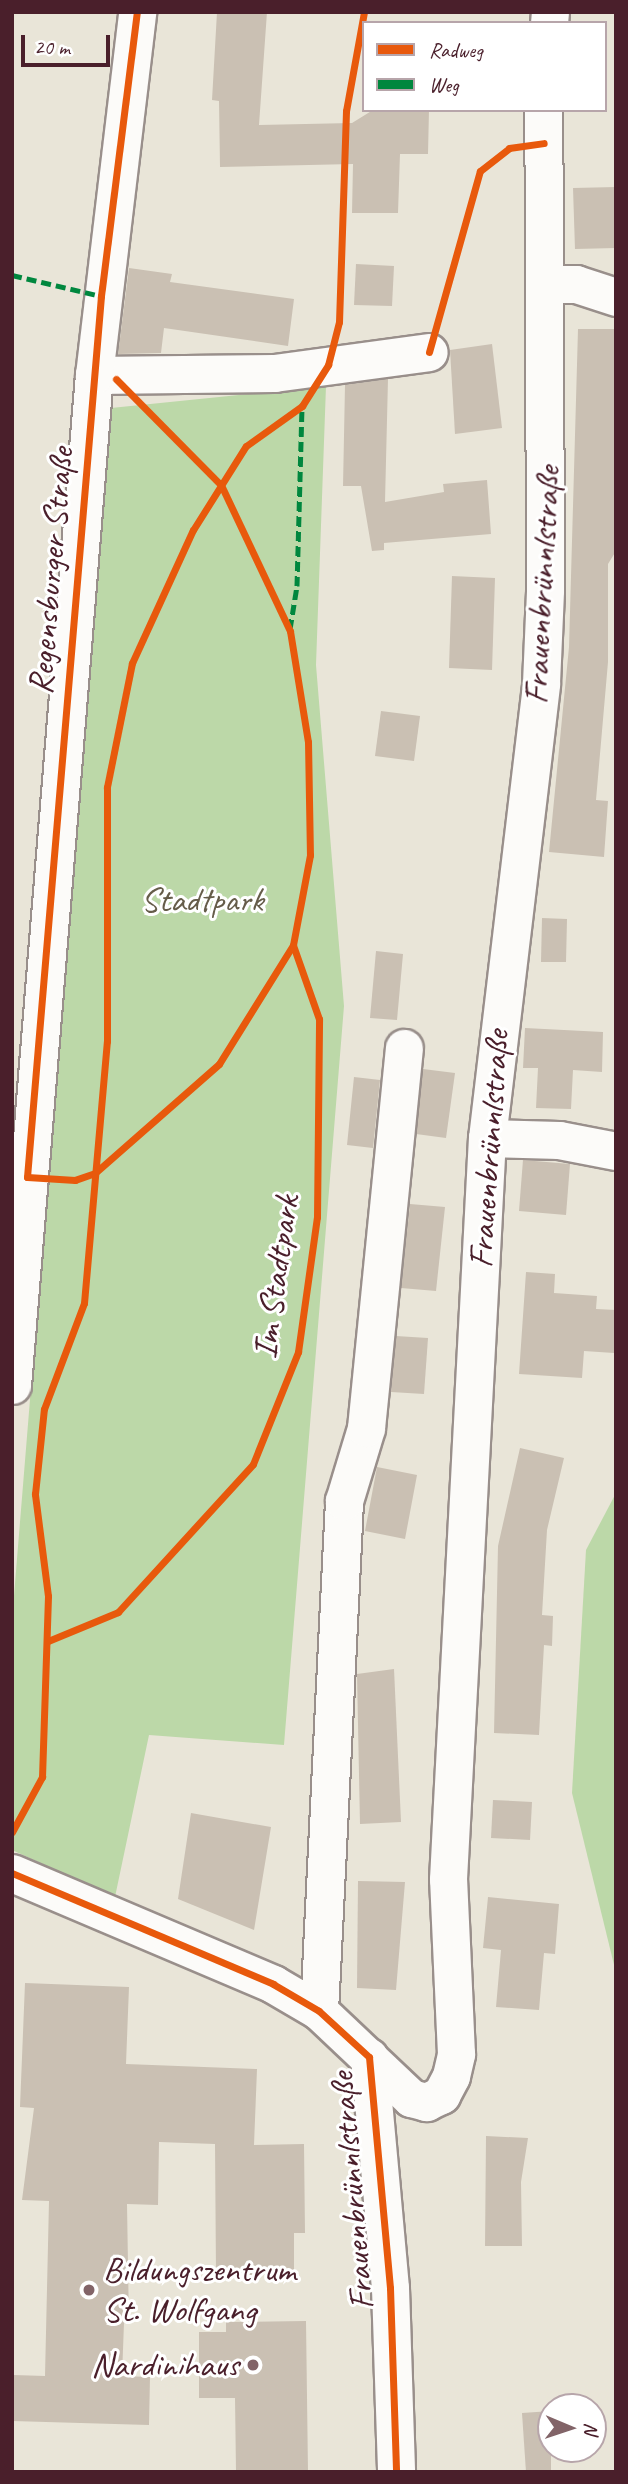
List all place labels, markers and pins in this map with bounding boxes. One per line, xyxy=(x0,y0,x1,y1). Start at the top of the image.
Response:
place label: Bildungszentrum St. Wolfgang xyxy=(103,2249,296,2331)
marker: Bildungszentrum St. Wolfgang xyxy=(81,2282,97,2298)
place label: Nardinihaus xyxy=(91,2344,239,2386)
marker: Nardinihaus xyxy=(245,2357,261,2373)

